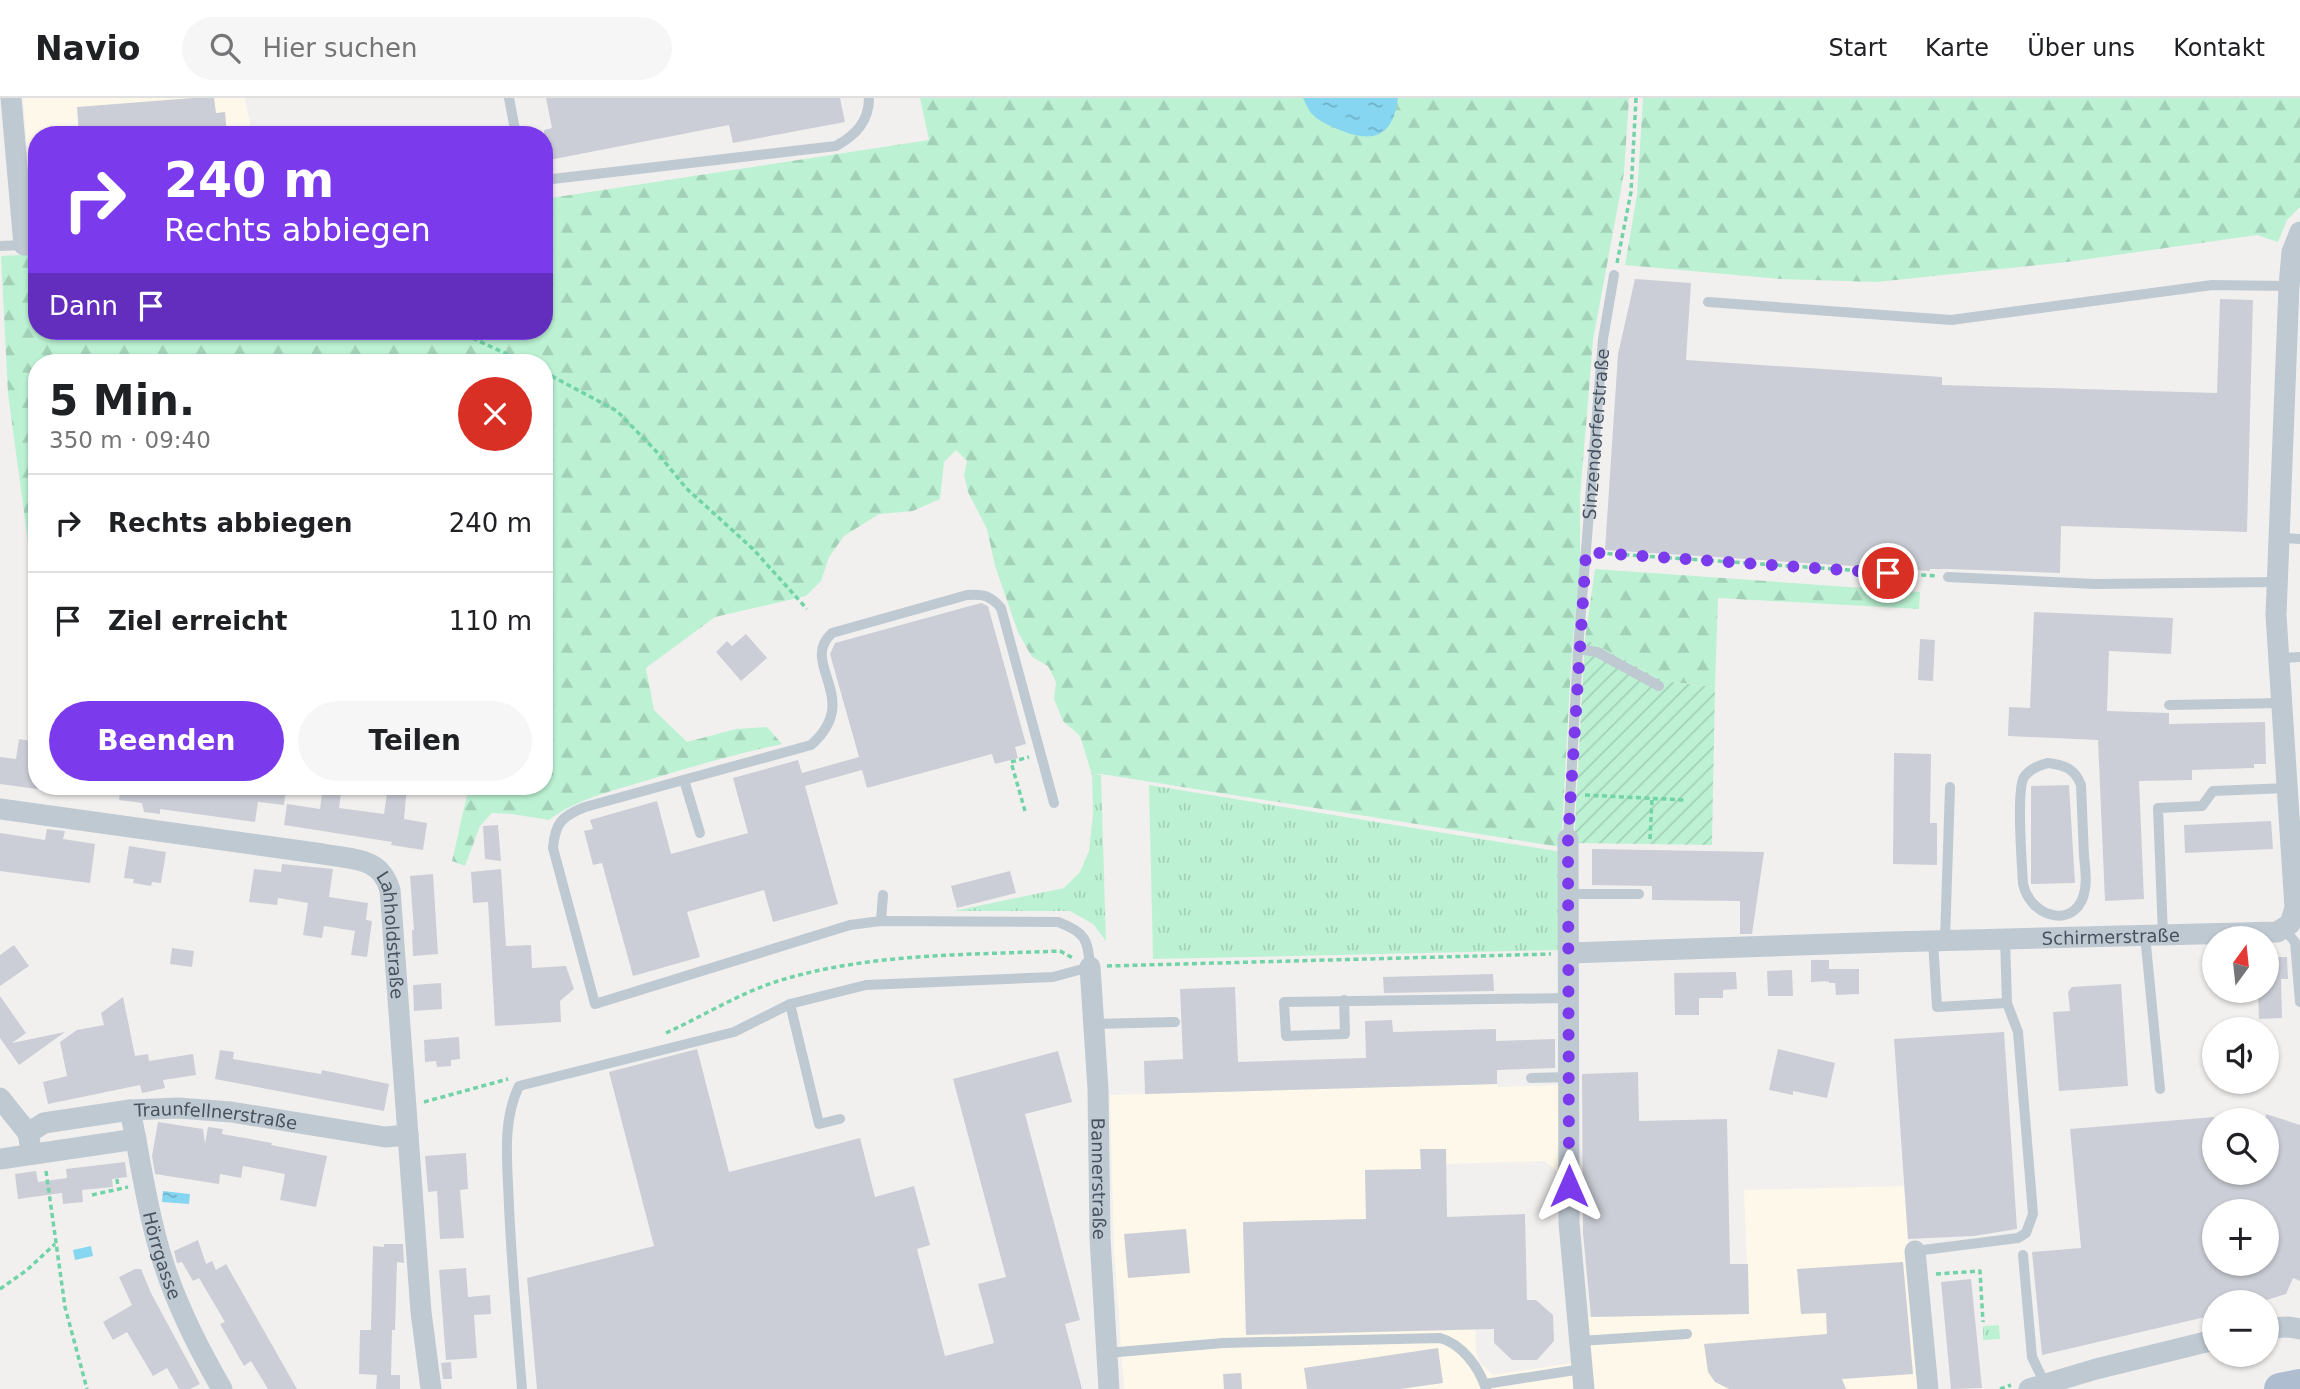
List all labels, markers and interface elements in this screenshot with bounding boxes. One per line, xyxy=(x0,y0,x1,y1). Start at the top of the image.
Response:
search box xyxy=(182,17,672,80)
text: Navio xyxy=(35,29,140,68)
icon: search xyxy=(206,29,244,67)
text: Hier suchen xyxy=(262,33,417,63)
text: Start xyxy=(1828,34,1887,62)
text: Karte xyxy=(1925,34,1989,62)
text: Über uns xyxy=(2027,34,2135,62)
text: Kontakt xyxy=(2173,34,2265,62)
text: 240 m xyxy=(164,152,334,209)
icon: right xyxy=(49,154,140,245)
text: Rechts abbiegen xyxy=(164,211,431,249)
icon: arrive xyxy=(132,287,170,325)
text: Dann xyxy=(49,291,118,321)
street label: Sinzendorferstraße xyxy=(1578,347,1613,520)
text: 5 Min. xyxy=(49,376,195,425)
button: close xyxy=(458,377,532,451)
text: 350 m · 09:40 xyxy=(49,427,211,453)
icon: right xyxy=(49,504,87,542)
text: Rechts abbiegen xyxy=(108,508,353,538)
text: 240 m xyxy=(449,508,532,538)
pin xyxy=(1858,543,1918,603)
icon: arrive xyxy=(1869,554,1907,592)
icon: arrive xyxy=(49,602,87,640)
text: Ziel erreicht xyxy=(108,606,288,636)
text: 110 m xyxy=(449,606,532,636)
button: Beenden xyxy=(49,701,284,781)
button: Teilen xyxy=(298,701,532,781)
street label: Lahholdstraße xyxy=(373,867,408,1000)
street label: Schirmerstraße xyxy=(2041,924,2180,949)
north arrow xyxy=(2202,926,2278,1003)
map controls xyxy=(2202,926,2279,1367)
button: sound xyxy=(2202,1017,2279,1094)
street label: Traunfellnerstraße xyxy=(133,1097,299,1133)
button: search xyxy=(2202,1108,2279,1185)
street label: Bannerstraße xyxy=(1088,1118,1111,1240)
position arrow xyxy=(1532,1149,1606,1223)
button: + xyxy=(2202,1199,2279,1276)
street label: Hörrgasse xyxy=(139,1209,186,1302)
button: − xyxy=(2202,1290,2279,1367)

